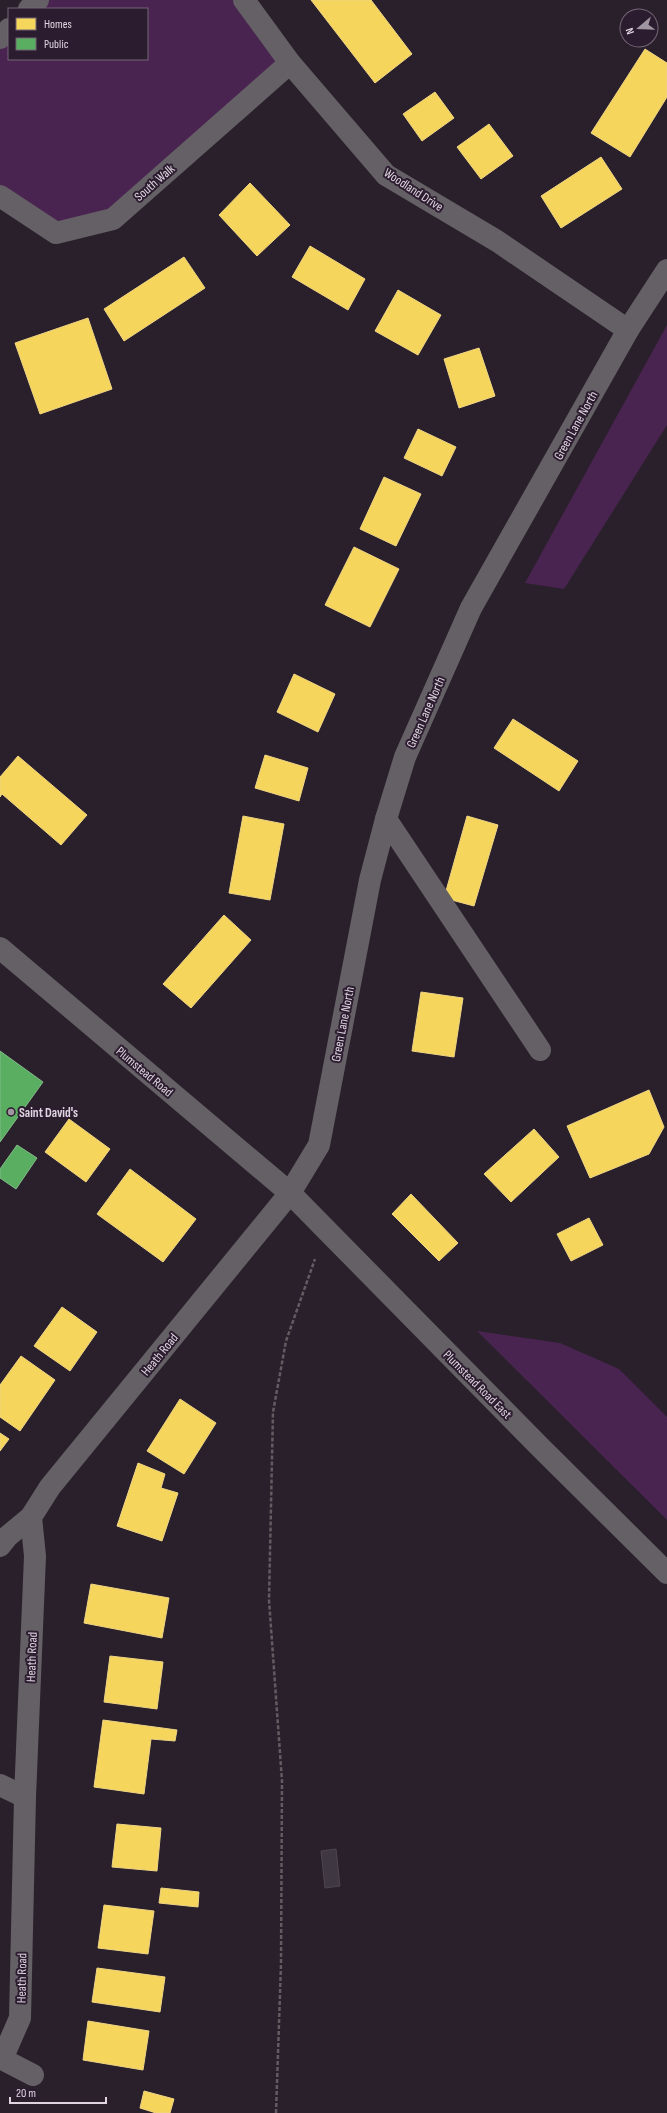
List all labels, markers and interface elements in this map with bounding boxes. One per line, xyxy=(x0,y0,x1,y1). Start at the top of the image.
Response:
legend xyxy=(8,8,148,60)
north arrow xyxy=(619,8,659,48)
text: Homes xyxy=(44,17,72,32)
text: N xyxy=(623,26,637,36)
text: Public xyxy=(44,37,69,52)
street label: South Walk xyxy=(131,161,178,205)
street label: Woodland Drive xyxy=(381,165,446,215)
street label: Green Lane North xyxy=(550,388,601,463)
street label: Green Lane North xyxy=(403,674,449,750)
street label: Green Lane North xyxy=(328,985,358,1063)
street label: Plumstead Road xyxy=(113,1043,176,1100)
place label: Saint David's xyxy=(19,1105,78,1121)
marker: Saint David's xyxy=(6,1107,16,1117)
street label: Heath Road xyxy=(138,1330,182,1379)
street label: Plumstead Road East xyxy=(440,1347,515,1422)
street label: Heath Road xyxy=(23,1632,41,1682)
street label: Heath Road xyxy=(14,1953,30,2003)
scale bar xyxy=(10,2079,106,2105)
text: 20 m xyxy=(16,2086,36,2101)

